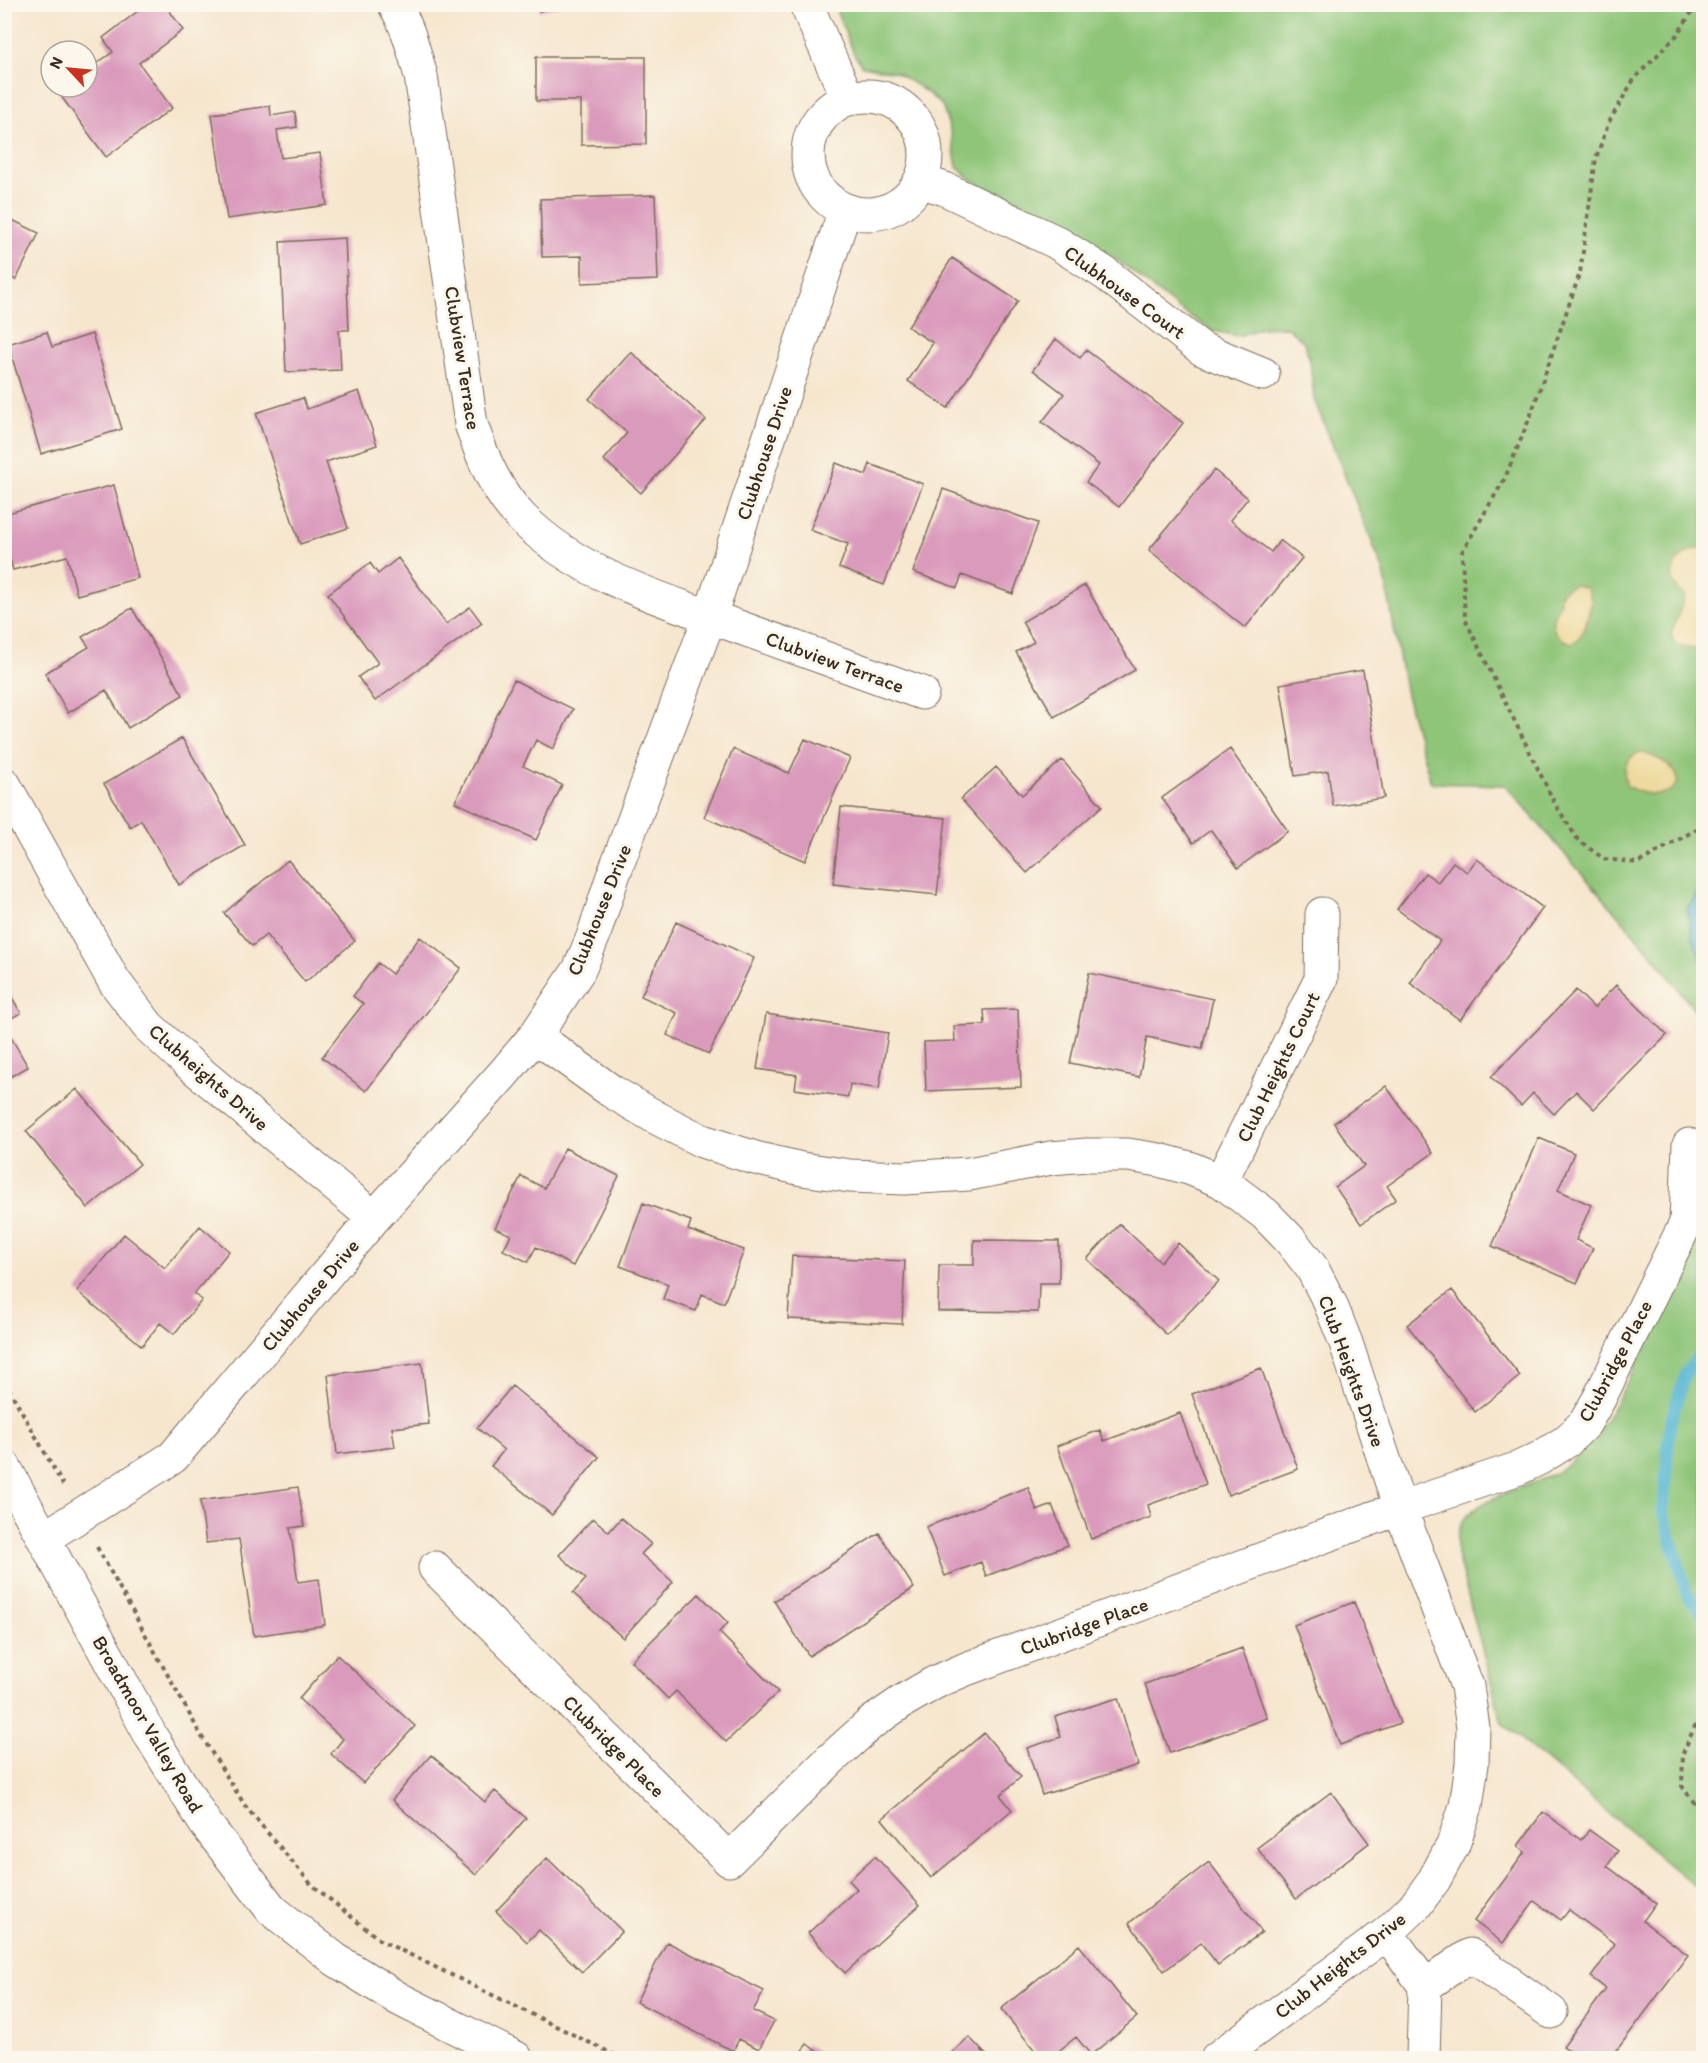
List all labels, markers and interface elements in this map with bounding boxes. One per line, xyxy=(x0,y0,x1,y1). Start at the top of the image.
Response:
north arrow xyxy=(39,39,99,99)
text: N xyxy=(45,54,67,72)
street label: Clubhouse Court xyxy=(1060,240,1190,344)
street label: Clubview Terrace xyxy=(440,284,486,432)
street label: Clubhouse Drive xyxy=(731,383,797,523)
street label: Clubview Terrace xyxy=(763,626,907,698)
street label: Clubhouse Drive xyxy=(562,841,636,979)
street label: Club Heights Court xyxy=(1231,987,1325,1146)
street label: Clubheights Drive xyxy=(144,1018,274,1136)
street label: Clubhouse Drive xyxy=(256,1234,364,1356)
street label: Club Heights Drive xyxy=(1313,1292,1391,1450)
street label: Clubridge Place xyxy=(1573,1296,1657,1426)
street label: Clubridge Place xyxy=(1017,1592,1151,1660)
street label: Broadmoor Valley Road xyxy=(87,1631,209,1817)
street label: Clubridge Place xyxy=(558,1690,670,1802)
street label: Club Heights Drive xyxy=(1270,1906,1410,2024)

